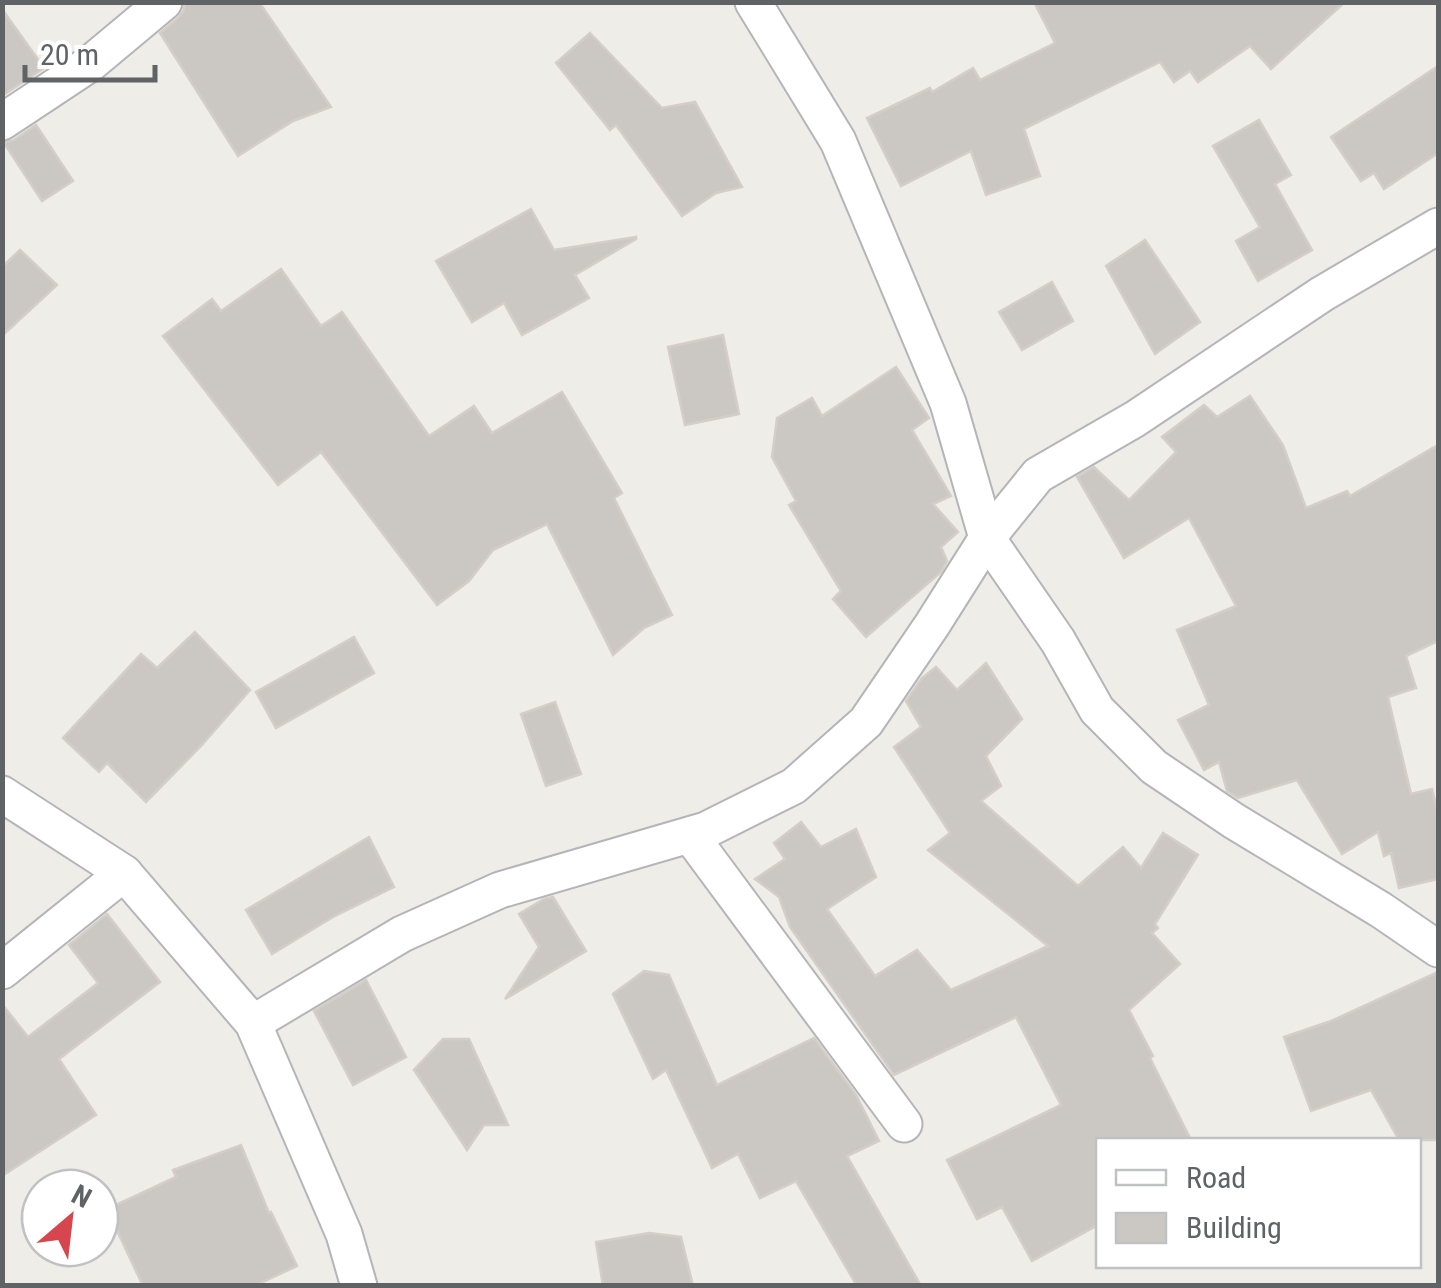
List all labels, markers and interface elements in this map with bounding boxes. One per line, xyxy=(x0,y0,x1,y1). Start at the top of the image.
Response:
scale bar xyxy=(25,20,155,82)
text: 20 m xyxy=(40,37,99,72)
legend xyxy=(1096,1138,1421,1268)
text: Road xyxy=(1186,1160,1246,1195)
north arrow xyxy=(20,1168,120,1268)
text: N xyxy=(66,1178,97,1215)
text: Building xyxy=(1186,1210,1282,1245)

